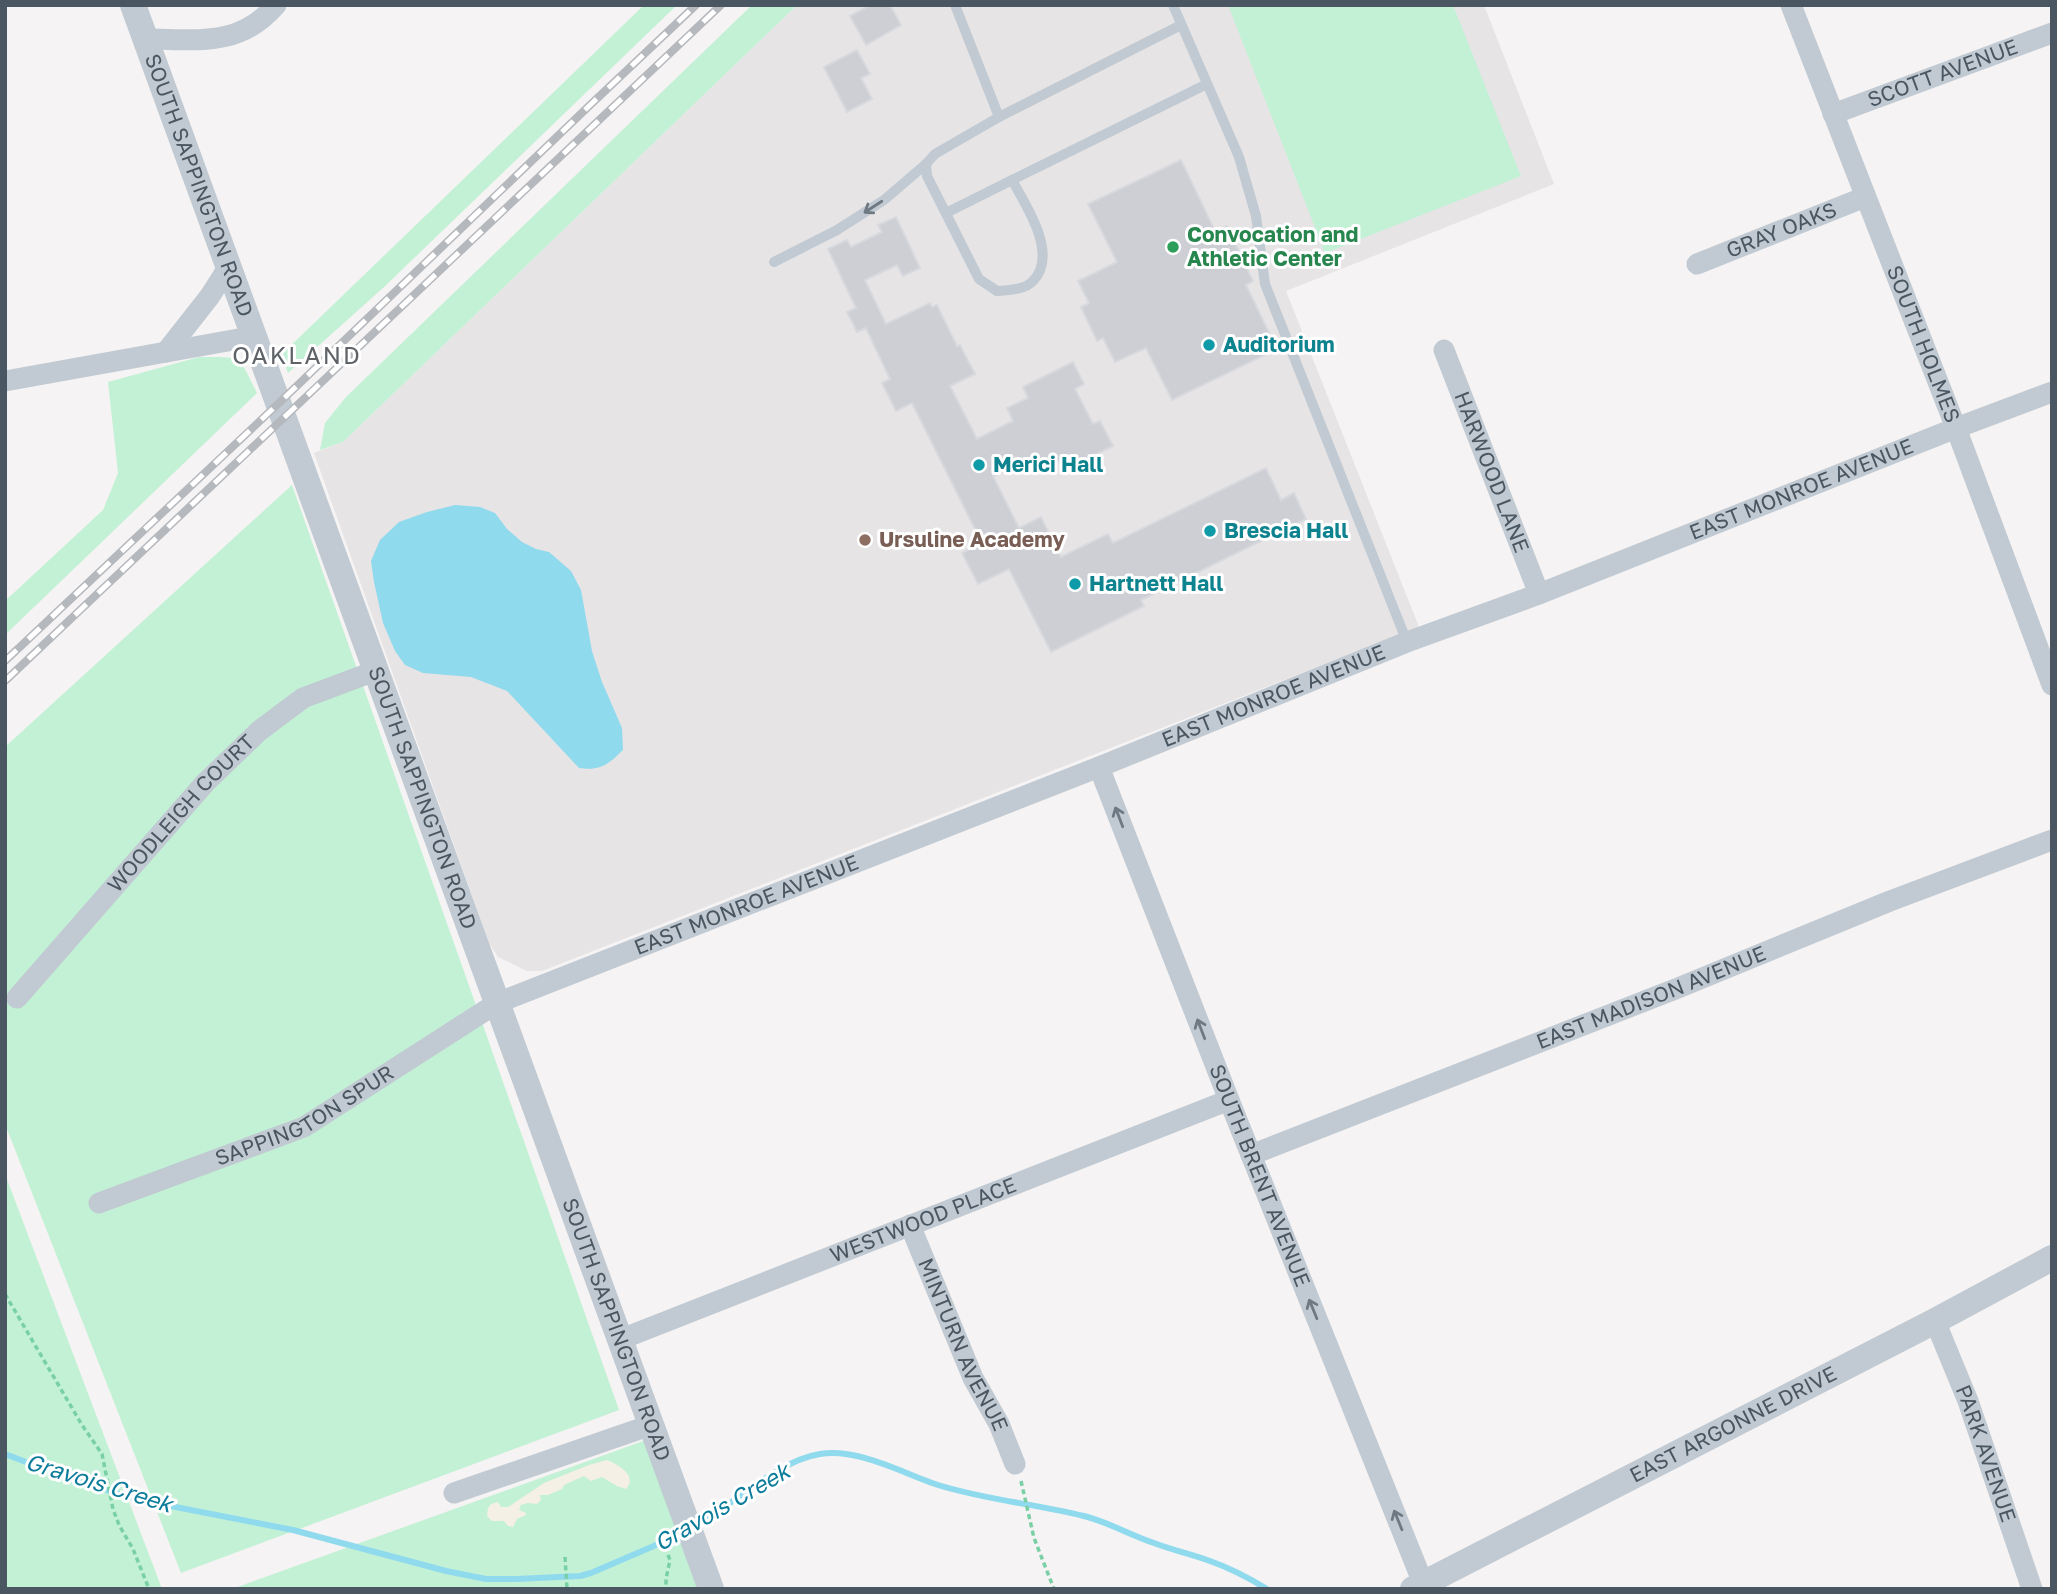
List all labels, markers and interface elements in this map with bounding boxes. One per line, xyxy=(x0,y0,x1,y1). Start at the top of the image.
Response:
street label: SCOTT AVENUE xyxy=(1864,33,2021,112)
street label: SOUTH SAPPINGTON ROAD xyxy=(140,50,260,320)
street label: GRAY OAKS xyxy=(1722,196,1840,263)
one-way arrow xyxy=(864,200,883,214)
place label: Convocation and Athletic Center xyxy=(1187,221,1358,271)
marker: Convocation and Athletic Center xyxy=(1165,239,1181,255)
street label: SOUTH HOLMES xyxy=(1882,262,1967,426)
place label: Auditorium xyxy=(1223,331,1335,357)
marker: Auditorium xyxy=(1201,337,1217,353)
district label: OAKLAND xyxy=(232,340,362,369)
street label: HARWOOD LANE xyxy=(1449,387,1536,556)
street label: EAST MONROE AVENUE xyxy=(1685,432,1917,545)
place label: Merici Hall xyxy=(993,451,1103,477)
marker: Merici Hall xyxy=(971,457,987,473)
place label: Brescia Hall xyxy=(1224,517,1348,543)
marker: Brescia Hall xyxy=(1202,523,1218,539)
place label: Ursuline Academy xyxy=(879,526,1065,552)
marker: Ursuline Academy xyxy=(857,532,873,548)
place label: Hartnett Hall xyxy=(1089,570,1223,596)
marker: Hartnett Hall xyxy=(1067,576,1083,592)
street label: EAST MONROE AVENUE xyxy=(1158,638,1389,752)
street label: SOUTH SAPPINGTON ROAD xyxy=(363,663,483,933)
street label: WOODLEIGH COURT xyxy=(101,728,260,897)
one-way arrow xyxy=(1111,807,1124,829)
street label: EAST MONROE AVENUE xyxy=(630,849,862,960)
street label: EAST MADISON AVENUE xyxy=(1532,939,1770,1054)
one-way arrow xyxy=(1194,1019,1207,1041)
street label: SAPPINGTON SPUR xyxy=(211,1059,398,1171)
street label: SOUTH BRENT AVENUE xyxy=(1204,1060,1317,1290)
street label: WESTWOOD PLACE xyxy=(826,1171,1020,1268)
street label: SOUTH SAPPINGTON ROAD xyxy=(557,1194,677,1464)
street label: MINTURN AVENUE xyxy=(913,1254,1014,1435)
one-way arrow xyxy=(1306,1298,1319,1320)
street label: EAST ARGONNE DRIVE xyxy=(1625,1360,1841,1488)
street label: PARK AVENUE xyxy=(1951,1381,2022,1525)
water label: Gravois Creek xyxy=(23,1446,178,1518)
water label: Gravois Creek xyxy=(649,1455,796,1556)
one-way arrow xyxy=(1390,1509,1403,1531)

